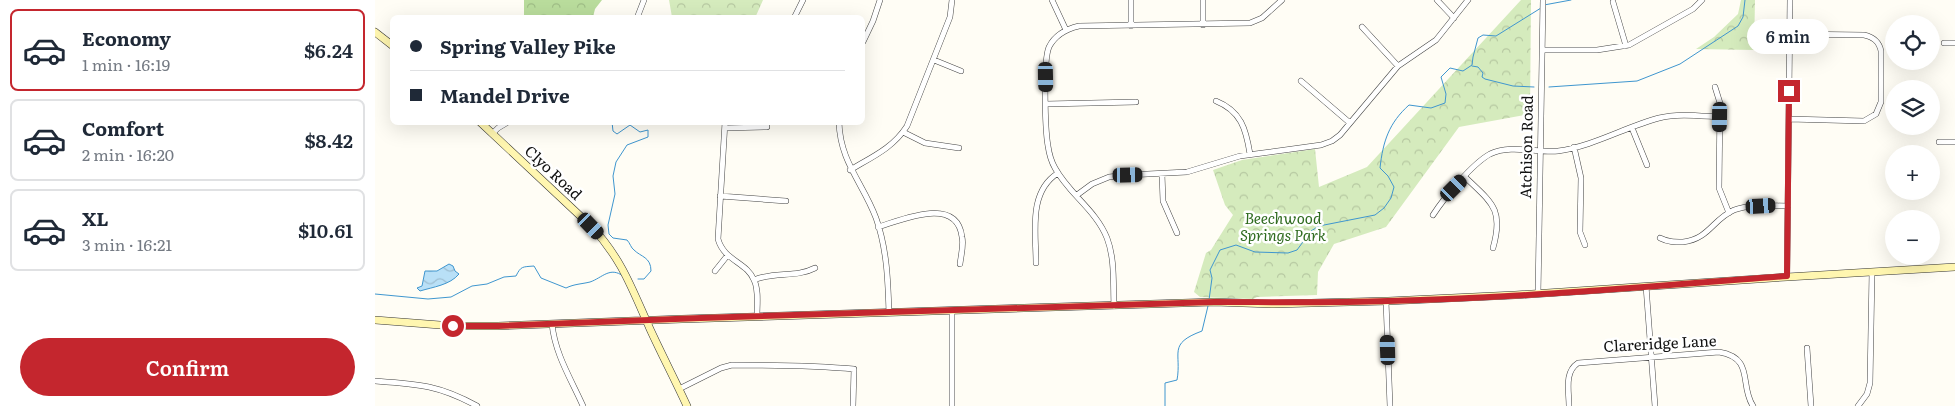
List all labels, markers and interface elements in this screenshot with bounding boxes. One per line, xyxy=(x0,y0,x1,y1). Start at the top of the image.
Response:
map controls xyxy=(1885,15,1940,265)
button: locate xyxy=(1885,15,1940,70)
callout: 6 min xyxy=(1748,18,1830,54)
text: Economy xyxy=(82,24,171,52)
text: 6 min xyxy=(1766,24,1810,48)
icon: car xyxy=(22,28,67,73)
text: Spring Valley Pike xyxy=(440,32,616,60)
text: $6.24 xyxy=(304,36,353,64)
text: 1 min · 16:19 xyxy=(82,52,170,76)
car xyxy=(1038,62,1053,92)
route end xyxy=(1778,80,1800,102)
button: layers xyxy=(1885,80,1940,135)
text: Mandel Drive xyxy=(440,81,570,109)
street label: Atchison Road xyxy=(1513,95,1538,199)
car xyxy=(1712,102,1727,132)
text: Comfort xyxy=(82,114,164,142)
icon: car xyxy=(22,118,67,163)
text: $8.42 xyxy=(304,126,353,154)
street label: Clyo Road xyxy=(520,139,588,205)
text: 2 min · 16:20 xyxy=(82,142,174,166)
button: + xyxy=(1885,145,1940,200)
car xyxy=(1112,167,1143,183)
car xyxy=(1438,172,1469,204)
car xyxy=(1745,198,1776,214)
text: XL xyxy=(82,204,109,232)
park label: Beechwood Springs Park xyxy=(1240,206,1327,246)
icon: car xyxy=(22,208,67,253)
car xyxy=(575,210,606,242)
button: − xyxy=(1885,210,1940,265)
text: $10.61 xyxy=(298,216,353,244)
text: 3 min · 16:21 xyxy=(82,232,172,256)
route start xyxy=(442,315,464,337)
street label: Clareridge Lane xyxy=(1603,328,1717,357)
car xyxy=(1379,335,1396,365)
button: Confirm xyxy=(20,338,355,396)

